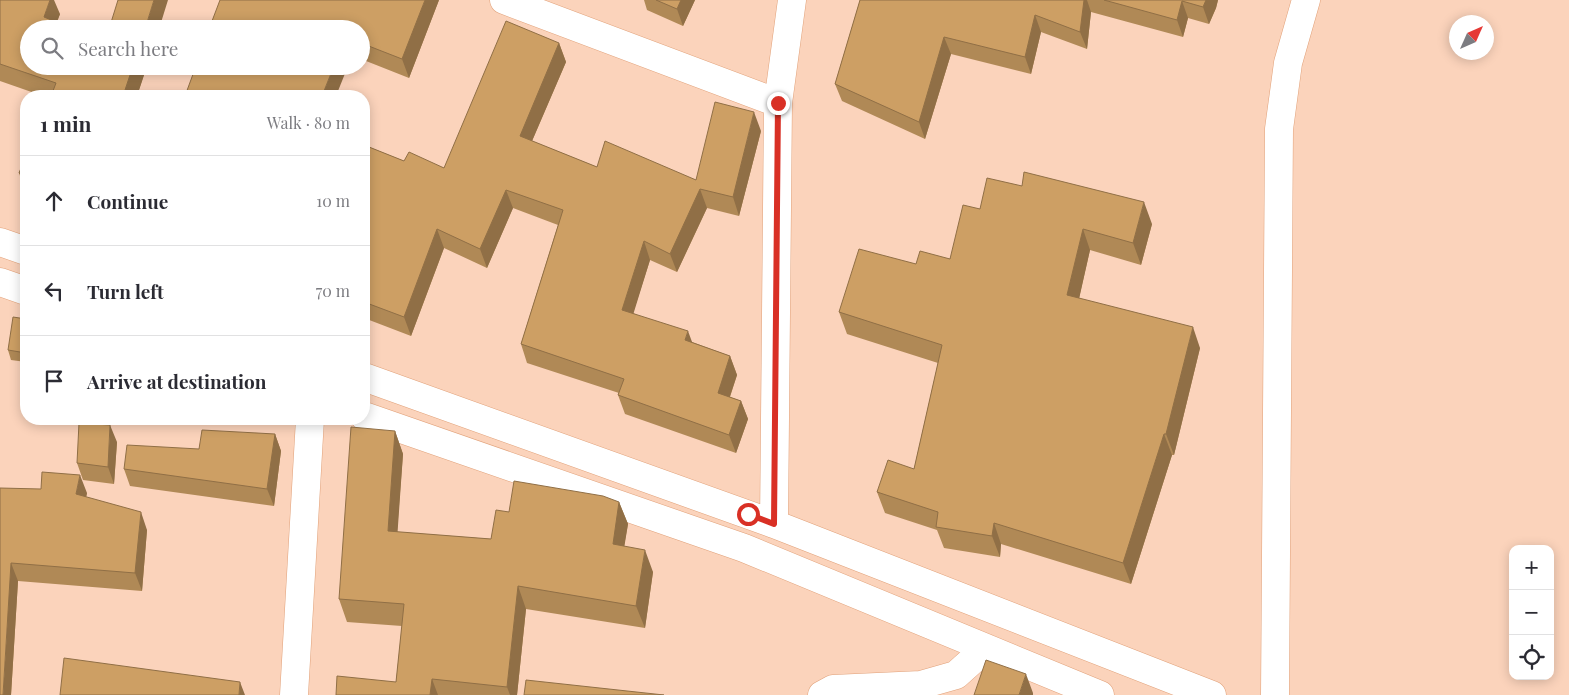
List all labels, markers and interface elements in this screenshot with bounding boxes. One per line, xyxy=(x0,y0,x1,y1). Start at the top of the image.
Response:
north arrow xyxy=(1449,15,1494,60)
search box xyxy=(20,20,370,75)
icon: search xyxy=(38,34,66,62)
text: Search here xyxy=(78,35,178,61)
route end xyxy=(767,92,790,115)
text: 1 min xyxy=(40,109,91,137)
text: Walk · 80 m xyxy=(267,112,350,133)
icon: ahead xyxy=(40,187,68,215)
text: Continue xyxy=(87,188,168,214)
text: 10 m xyxy=(316,190,350,211)
icon: left xyxy=(40,277,68,305)
text: Turn left xyxy=(87,278,164,304)
text: 70 m xyxy=(316,280,350,301)
icon: arrive xyxy=(40,367,68,395)
text: Arrive at destination xyxy=(87,368,267,394)
route start xyxy=(737,503,760,526)
map controls xyxy=(1509,545,1554,680)
button: + xyxy=(1509,545,1554,590)
button: − xyxy=(1509,590,1554,635)
button: locate xyxy=(1509,635,1554,680)

